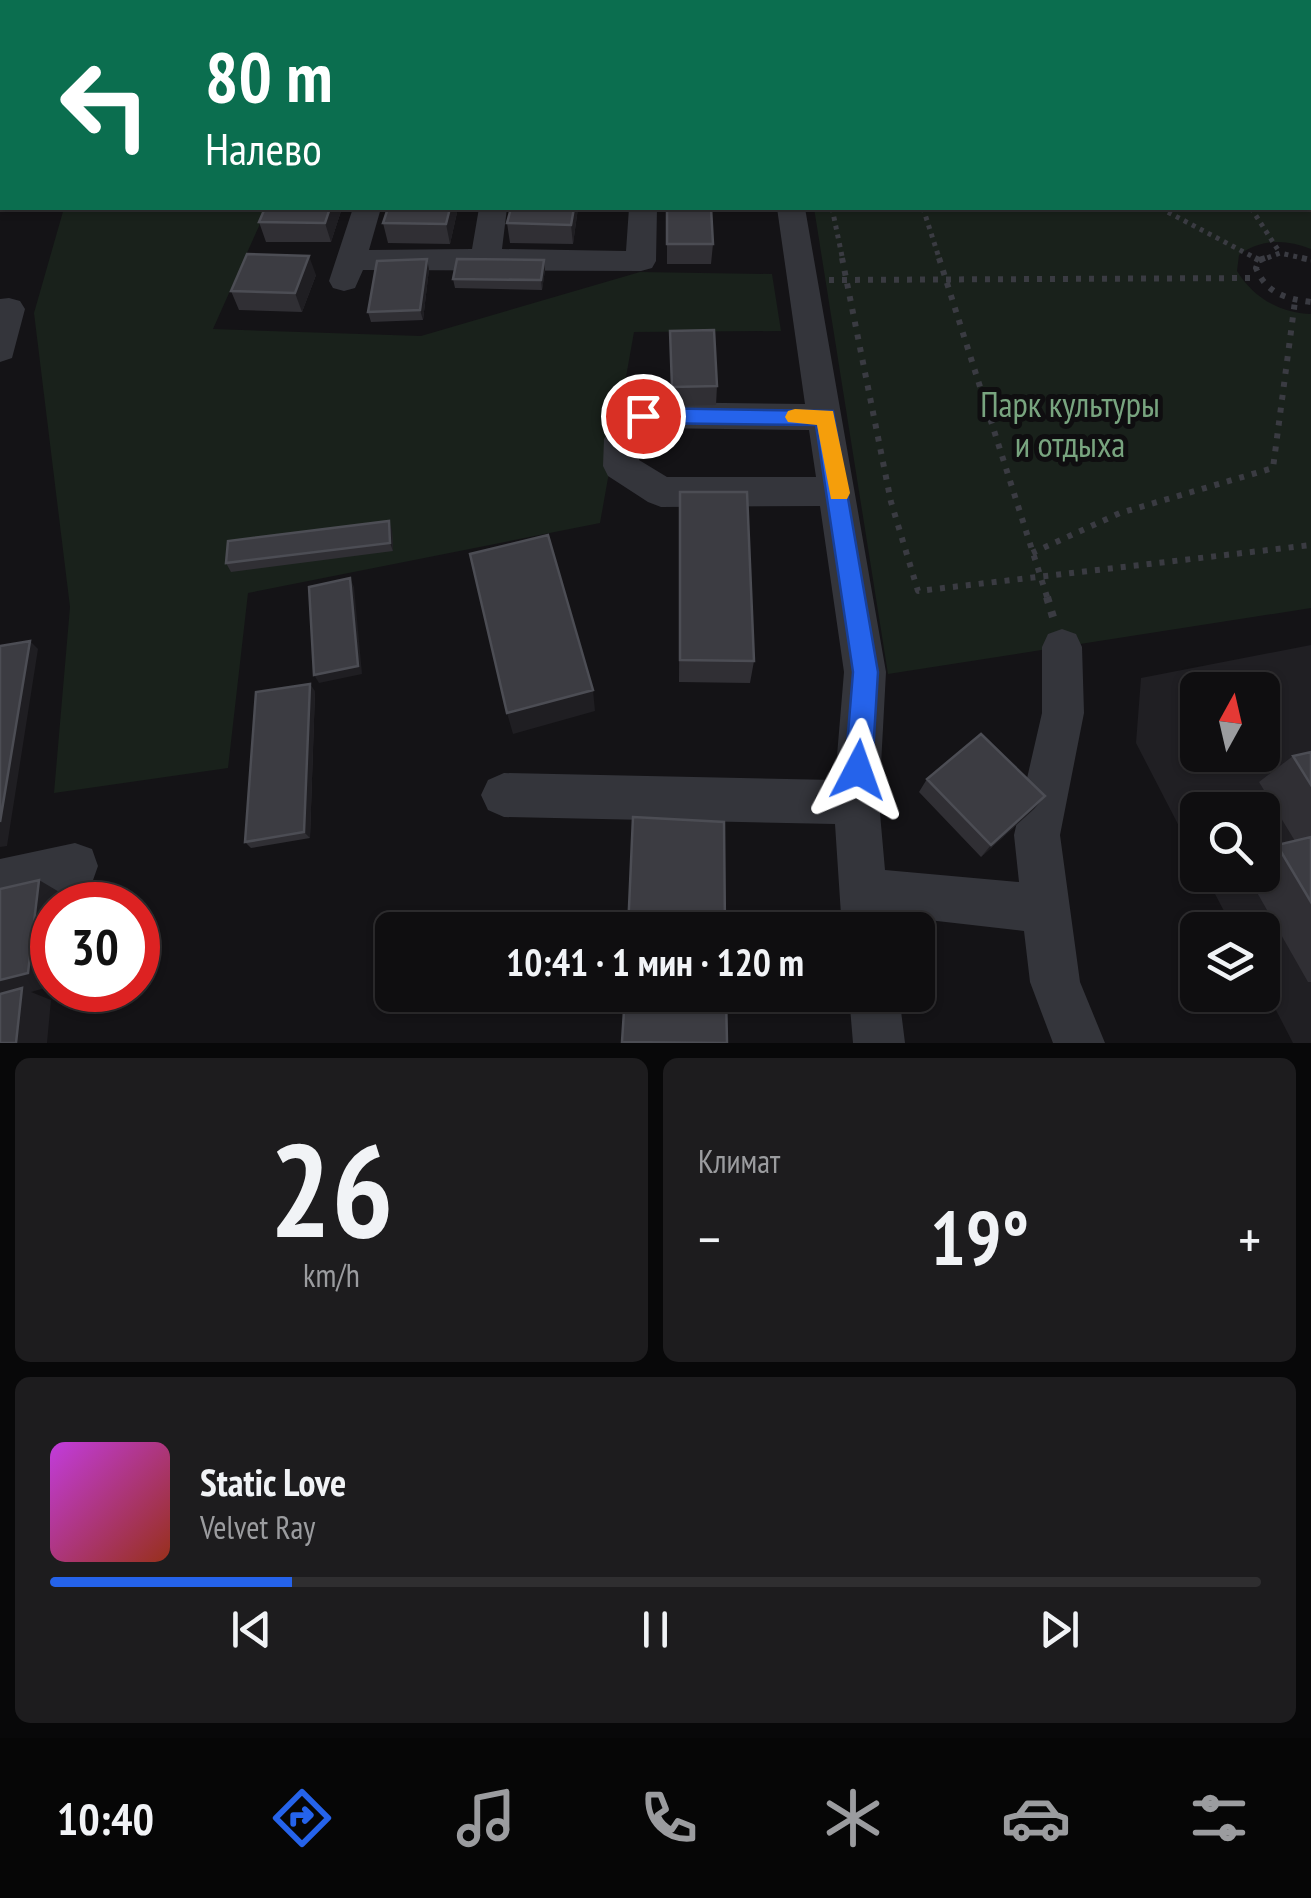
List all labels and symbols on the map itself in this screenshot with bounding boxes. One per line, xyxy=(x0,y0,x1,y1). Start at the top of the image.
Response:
pin xyxy=(601,374,686,459)
park label: Парк культуры и отдыха xyxy=(980,381,1160,467)
north arrow xyxy=(1180,672,1280,772)
position arrow xyxy=(806,718,910,822)
speed limit sign: 30 xyxy=(30,882,160,1012)

